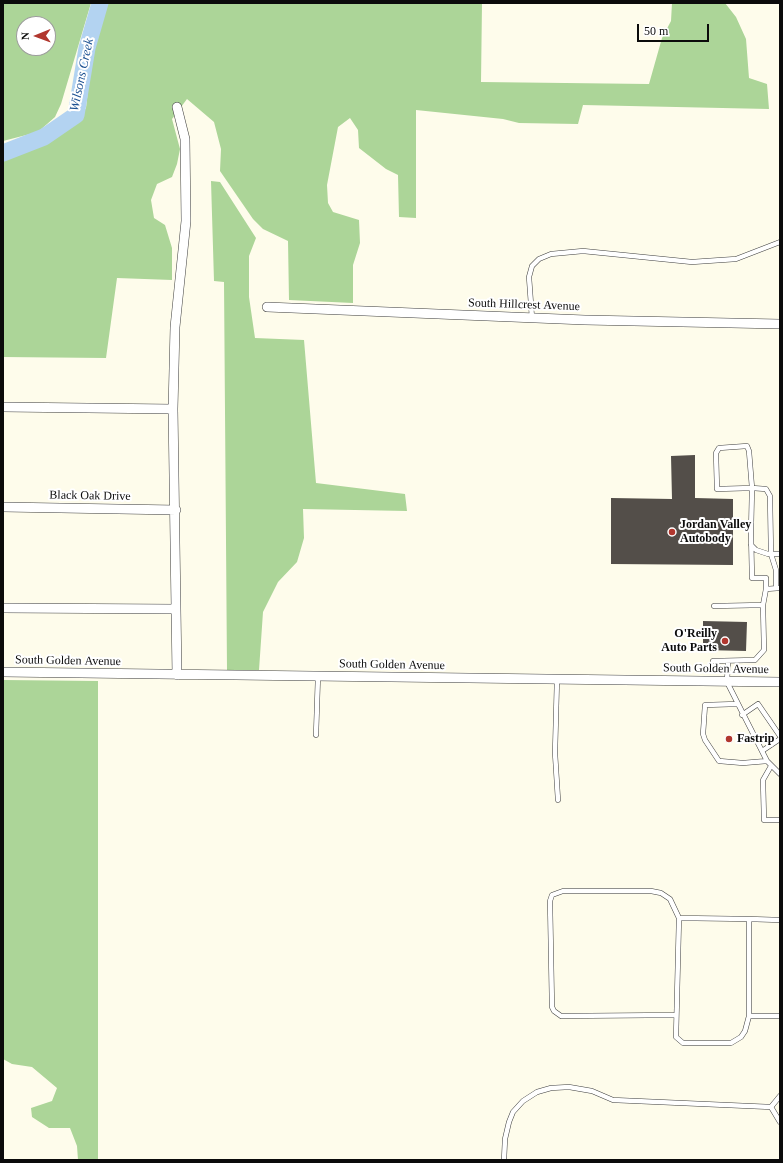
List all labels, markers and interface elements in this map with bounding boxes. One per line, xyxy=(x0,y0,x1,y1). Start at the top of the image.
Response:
north arrow xyxy=(16,16,56,56)
scale bar xyxy=(639,16,711,42)
text: 50 m xyxy=(644,24,668,38)
text: N xyxy=(19,32,31,40)
water label: Wilsons Creek xyxy=(67,37,97,113)
street label: South Hillcrest Avenue xyxy=(468,296,580,314)
street label: Black Oak Drive xyxy=(49,488,131,504)
place label: Jordan Valley Autobody xyxy=(680,518,751,546)
marker: Jordan Valley Autobody xyxy=(667,527,677,537)
place label: O'Reilly Auto Parts xyxy=(661,627,717,655)
marker: O'Reilly Auto Parts xyxy=(720,636,730,646)
street label: South Golden Avenue xyxy=(15,653,121,669)
street label: South Golden Avenue xyxy=(339,657,445,673)
street label: South Golden Avenue xyxy=(663,661,769,677)
place label: Fastrip xyxy=(737,732,774,746)
marker: Fastrip xyxy=(724,734,734,744)

